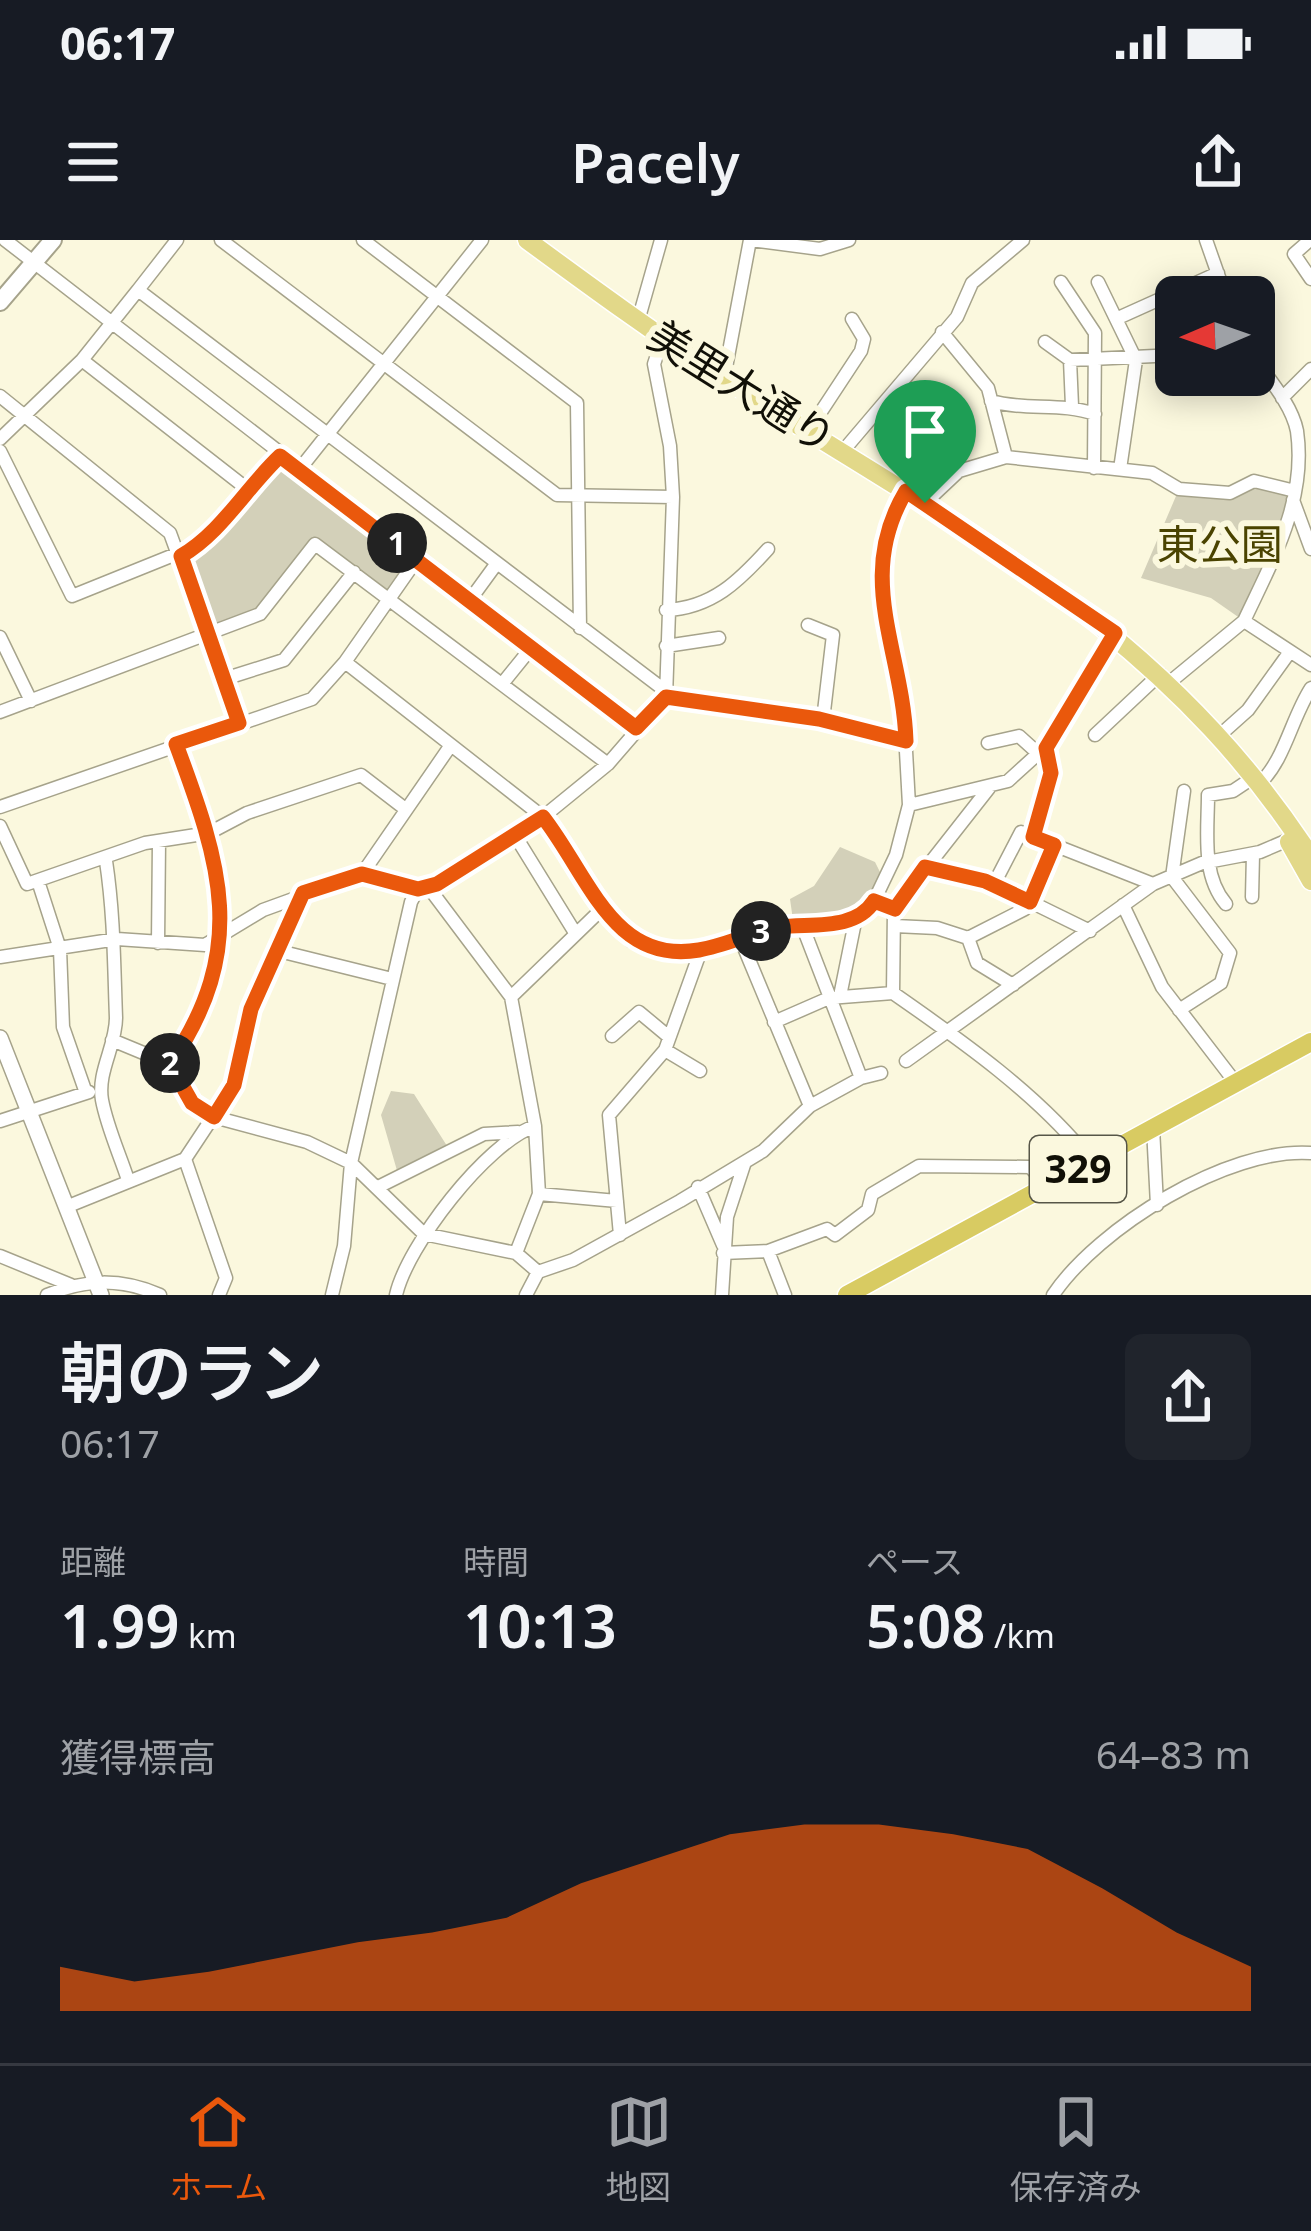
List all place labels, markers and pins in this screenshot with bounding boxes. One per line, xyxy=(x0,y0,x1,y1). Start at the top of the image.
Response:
pin xyxy=(874,380,976,503)
pin: 1 xyxy=(367,513,427,573)
pin: 3 xyxy=(731,901,791,961)
pin: 2 xyxy=(140,1033,200,1093)

